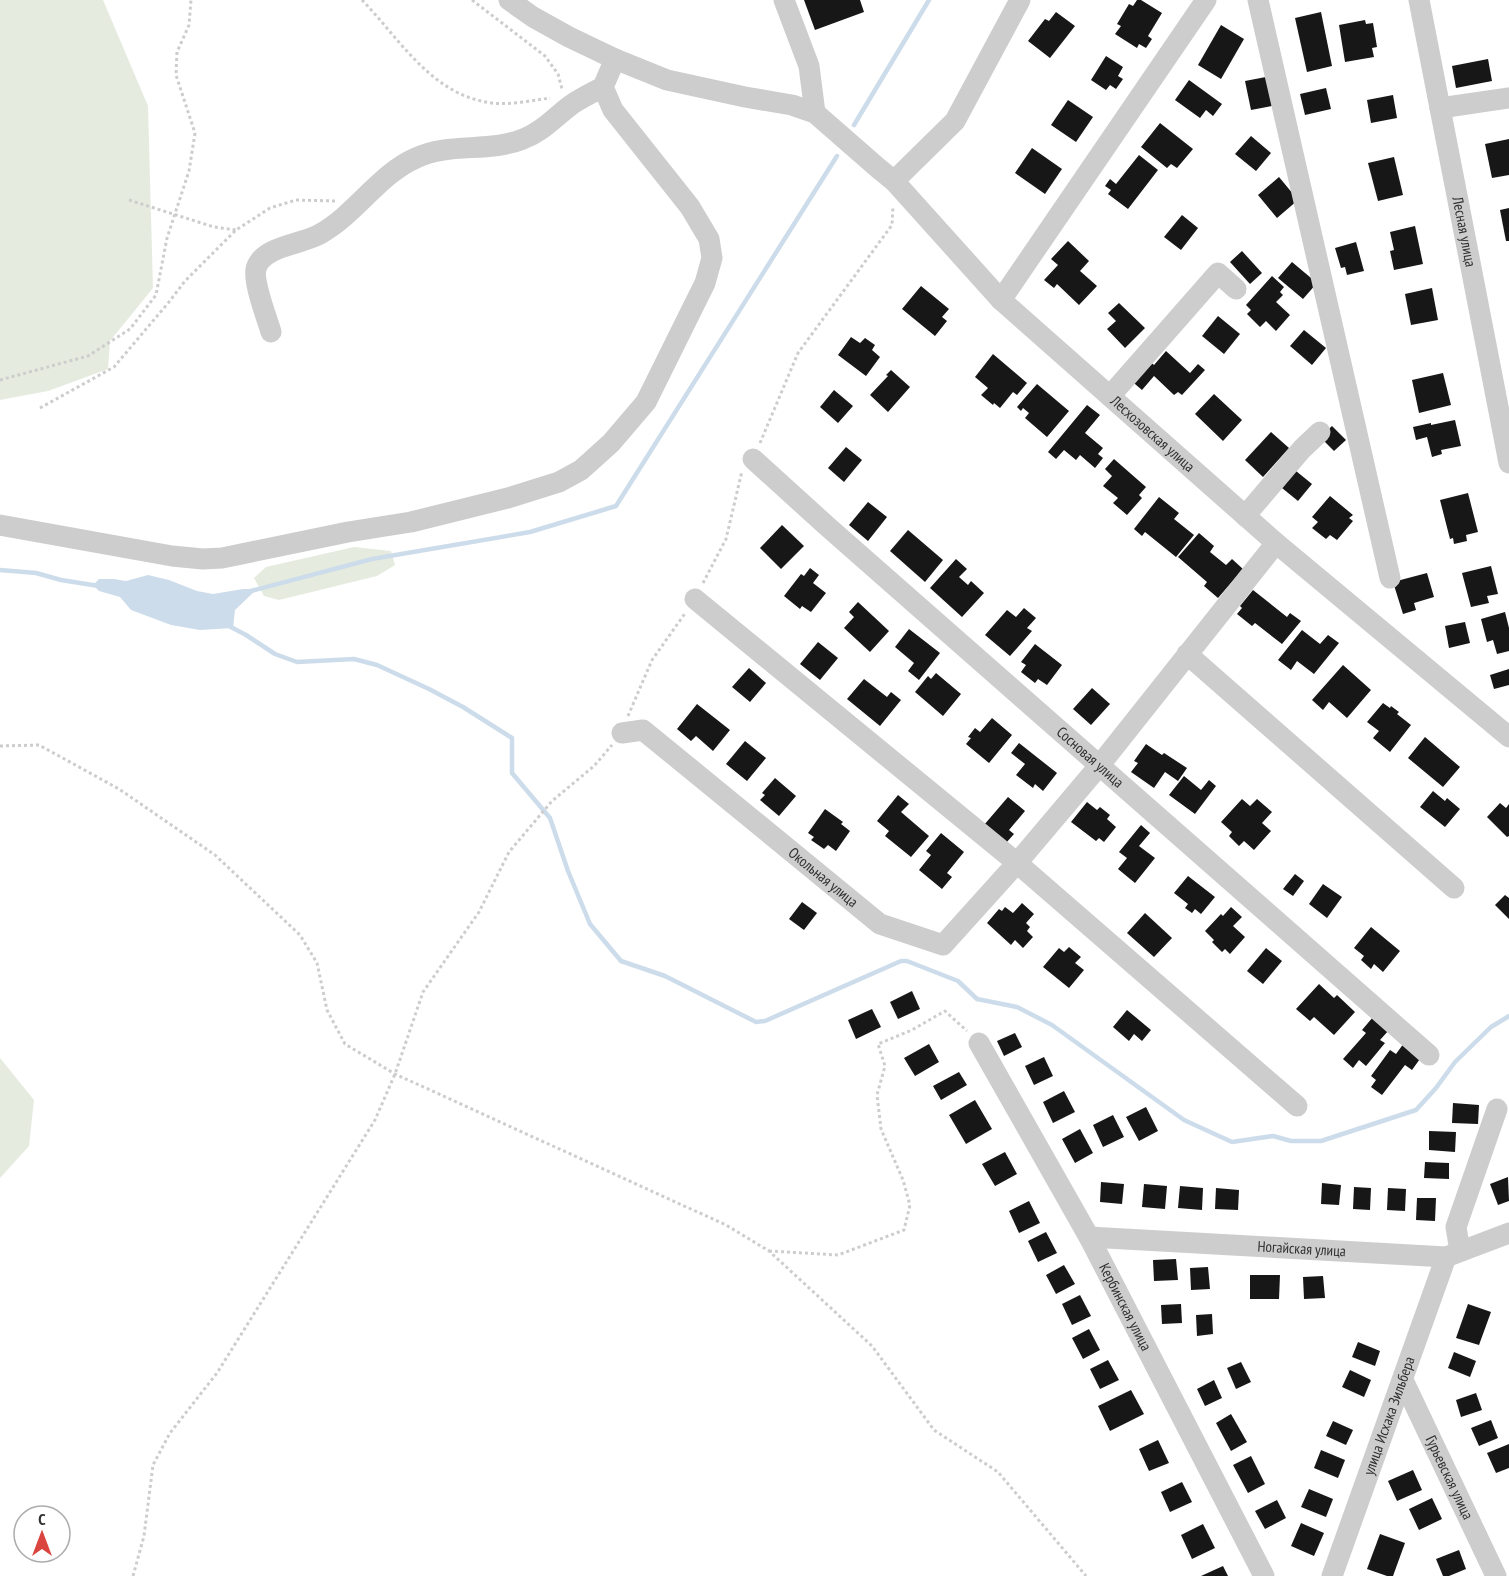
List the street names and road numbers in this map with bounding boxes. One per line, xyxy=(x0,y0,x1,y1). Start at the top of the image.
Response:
street label: Лесная улица xyxy=(1448,194,1481,268)
street label: Лесхозовская улица xyxy=(1106,391,1199,476)
street label: Сосновая улица xyxy=(1053,722,1128,791)
street label: Окольная улица xyxy=(785,843,862,911)
street label: Ногайская улица xyxy=(1257,1236,1346,1260)
street label: Кербинская улица xyxy=(1095,1260,1156,1354)
street label: улица Исхака Зильбера xyxy=(1359,1354,1419,1478)
street label: Гурьевская улица xyxy=(1422,1432,1478,1522)

